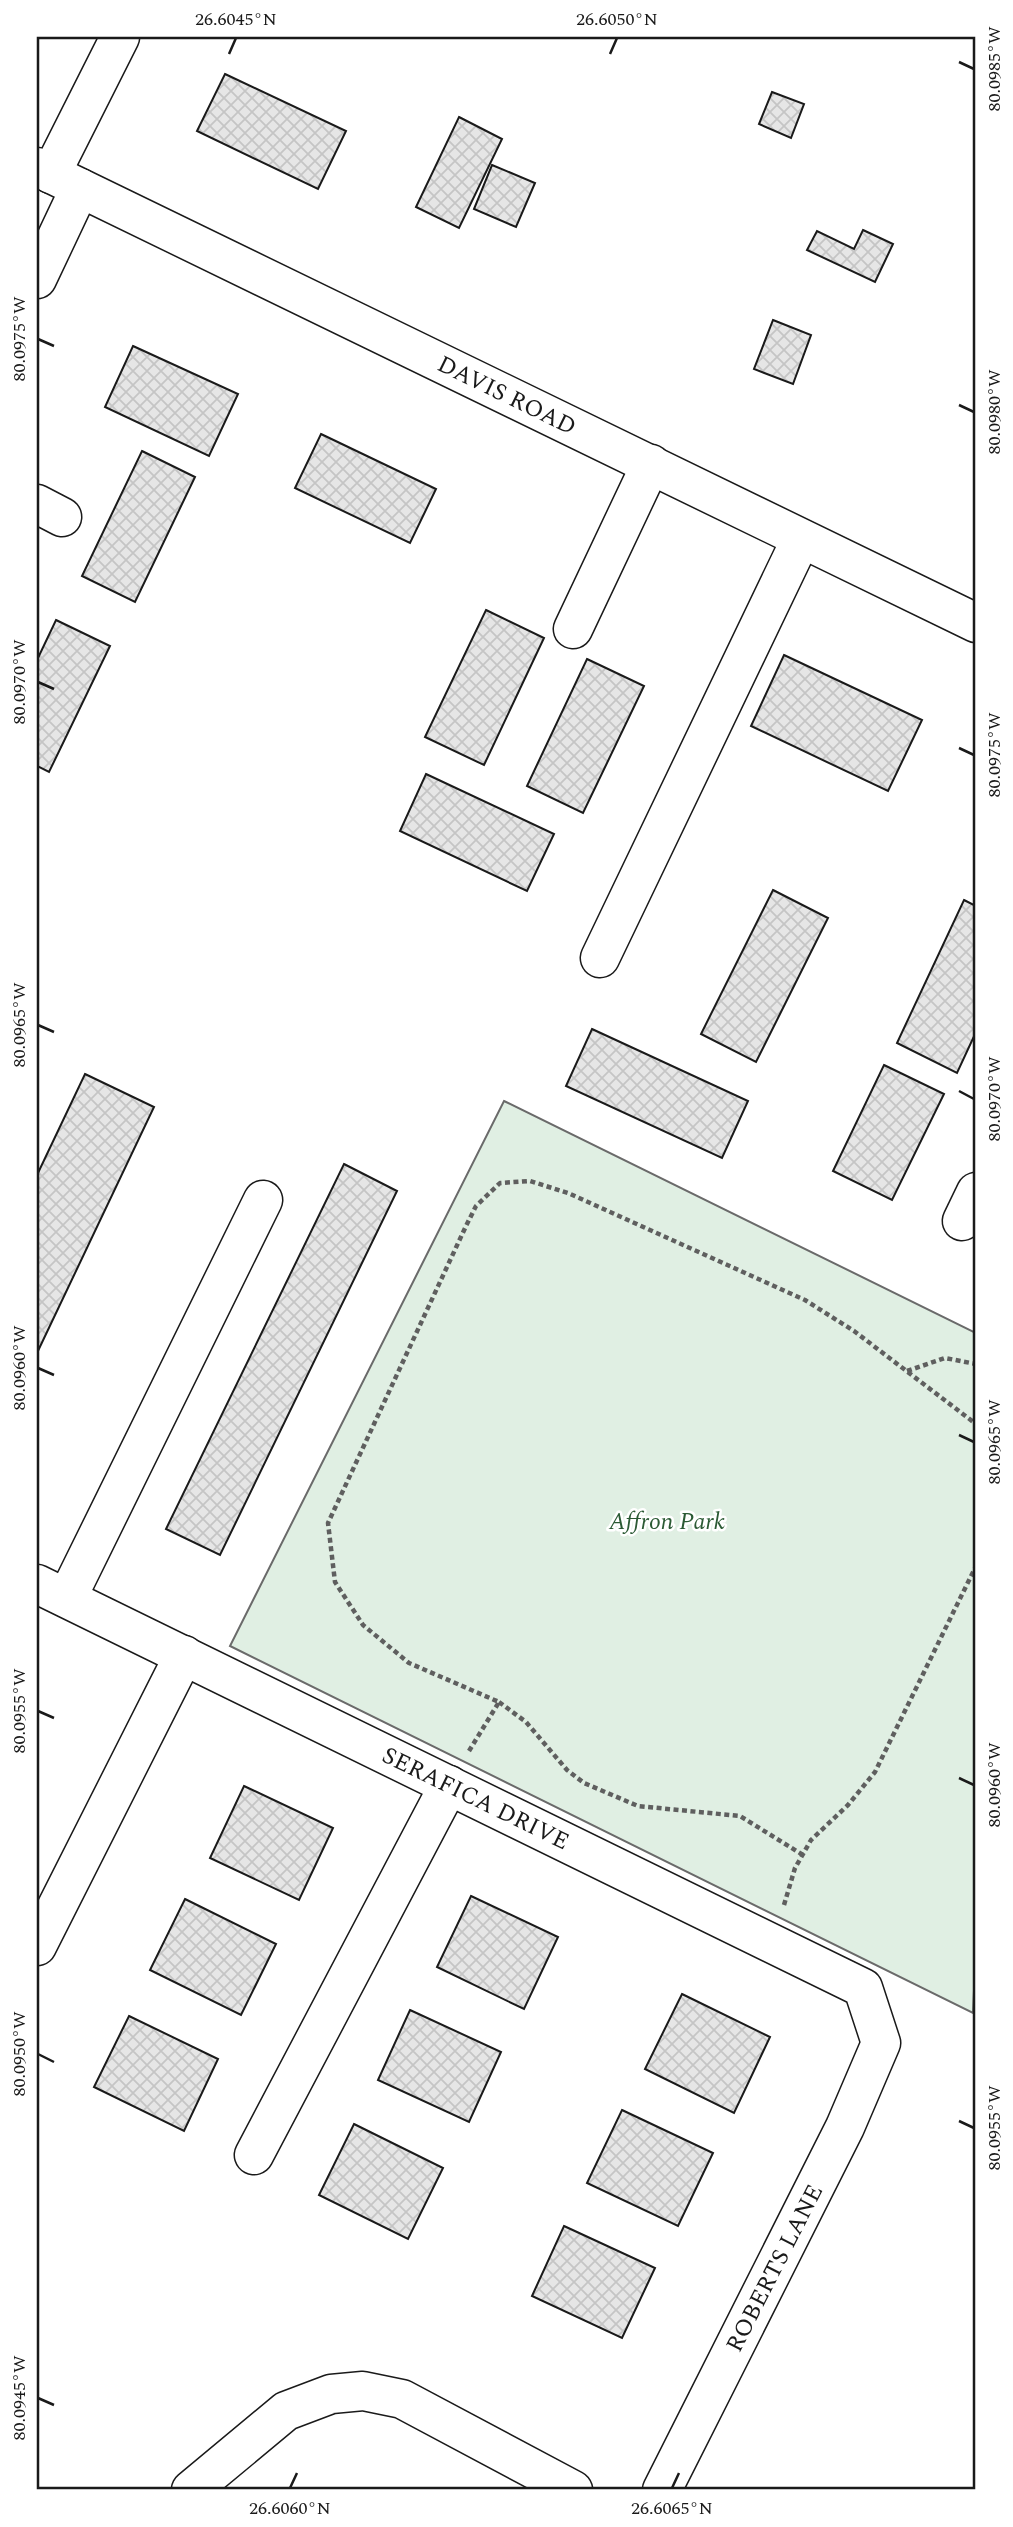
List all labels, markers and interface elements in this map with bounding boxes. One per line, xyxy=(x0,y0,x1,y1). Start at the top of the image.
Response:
text: 26.6045°N xyxy=(195,6,277,33)
text: 26.6050°N xyxy=(576,6,658,33)
text: 80.0985°W xyxy=(981,26,1008,112)
text: 80.0975°W xyxy=(6,296,33,382)
street label: DAVIS ROAD xyxy=(431,347,582,445)
text: 80.0980°W xyxy=(981,369,1008,455)
text: 80.0970°W xyxy=(6,639,33,725)
text: 80.0975°W xyxy=(981,712,1008,798)
text: 80.0965°W xyxy=(6,982,33,1068)
text: 80.0970°W xyxy=(981,1056,1008,1142)
text: 80.0960°W xyxy=(6,1325,33,1411)
text: 80.0965°W xyxy=(981,1399,1008,1485)
park label: Affron Park xyxy=(608,1504,725,1540)
text: 80.0955°W xyxy=(6,1668,33,1754)
street label: SERAFICA DRIVE xyxy=(376,1738,575,1860)
text: 80.0960°W xyxy=(981,1742,1008,1828)
text: 80.0950°W xyxy=(6,2011,33,2097)
text: 80.0955°W xyxy=(981,2085,1008,2171)
street label: ROBERTS LANE xyxy=(717,2178,833,2359)
text: 80.0945°W xyxy=(6,2355,33,2441)
text: 26.6060°N xyxy=(249,2495,331,2522)
text: 26.6065°N xyxy=(631,2495,713,2522)

